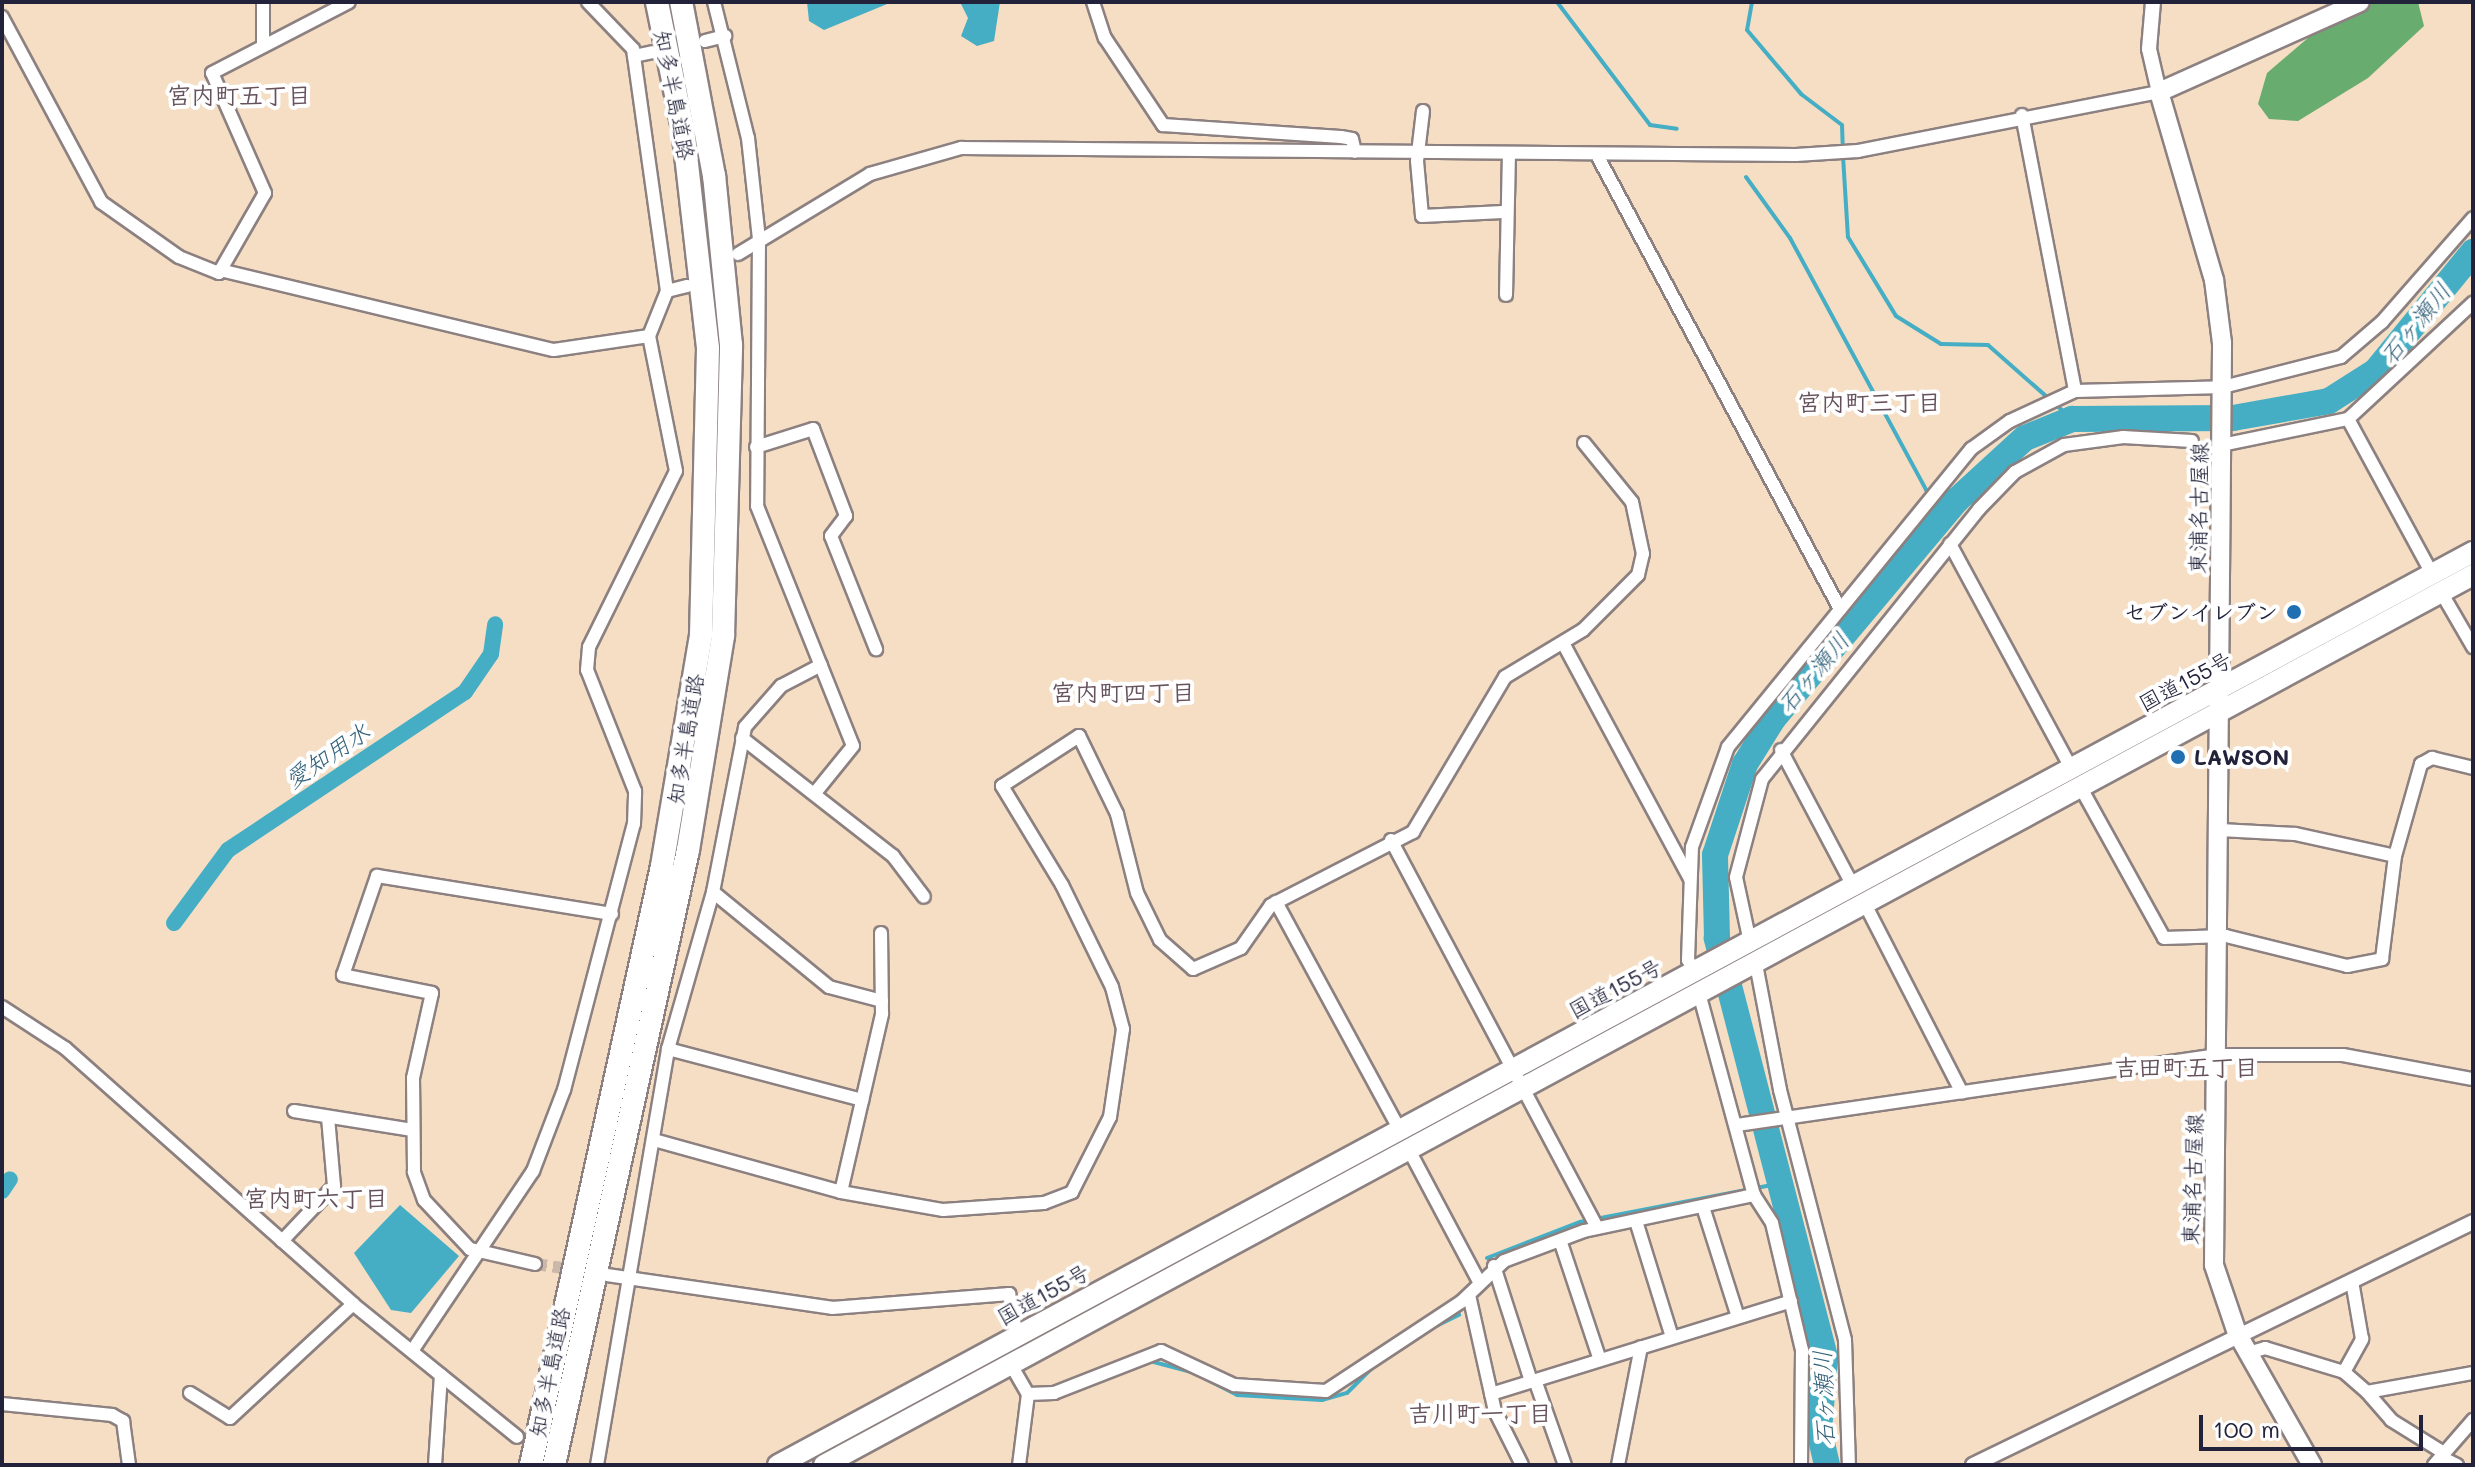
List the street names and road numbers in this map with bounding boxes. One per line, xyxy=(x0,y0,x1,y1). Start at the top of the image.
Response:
street label: 知多半島道路 xyxy=(649,28,701,162)
street label: 東浦名古屋線 xyxy=(2184,442,2212,574)
street label: 国道155号 xyxy=(2134,646,2236,716)
street label: 知多半島道路 xyxy=(662,672,708,806)
street label: 国道155号 xyxy=(1564,953,1666,1023)
street label: 東浦名古屋線 xyxy=(2177,1113,2207,1245)
street label: 国道155号 xyxy=(992,1258,1094,1330)
street label: 知多半島道路 xyxy=(523,1305,575,1439)

